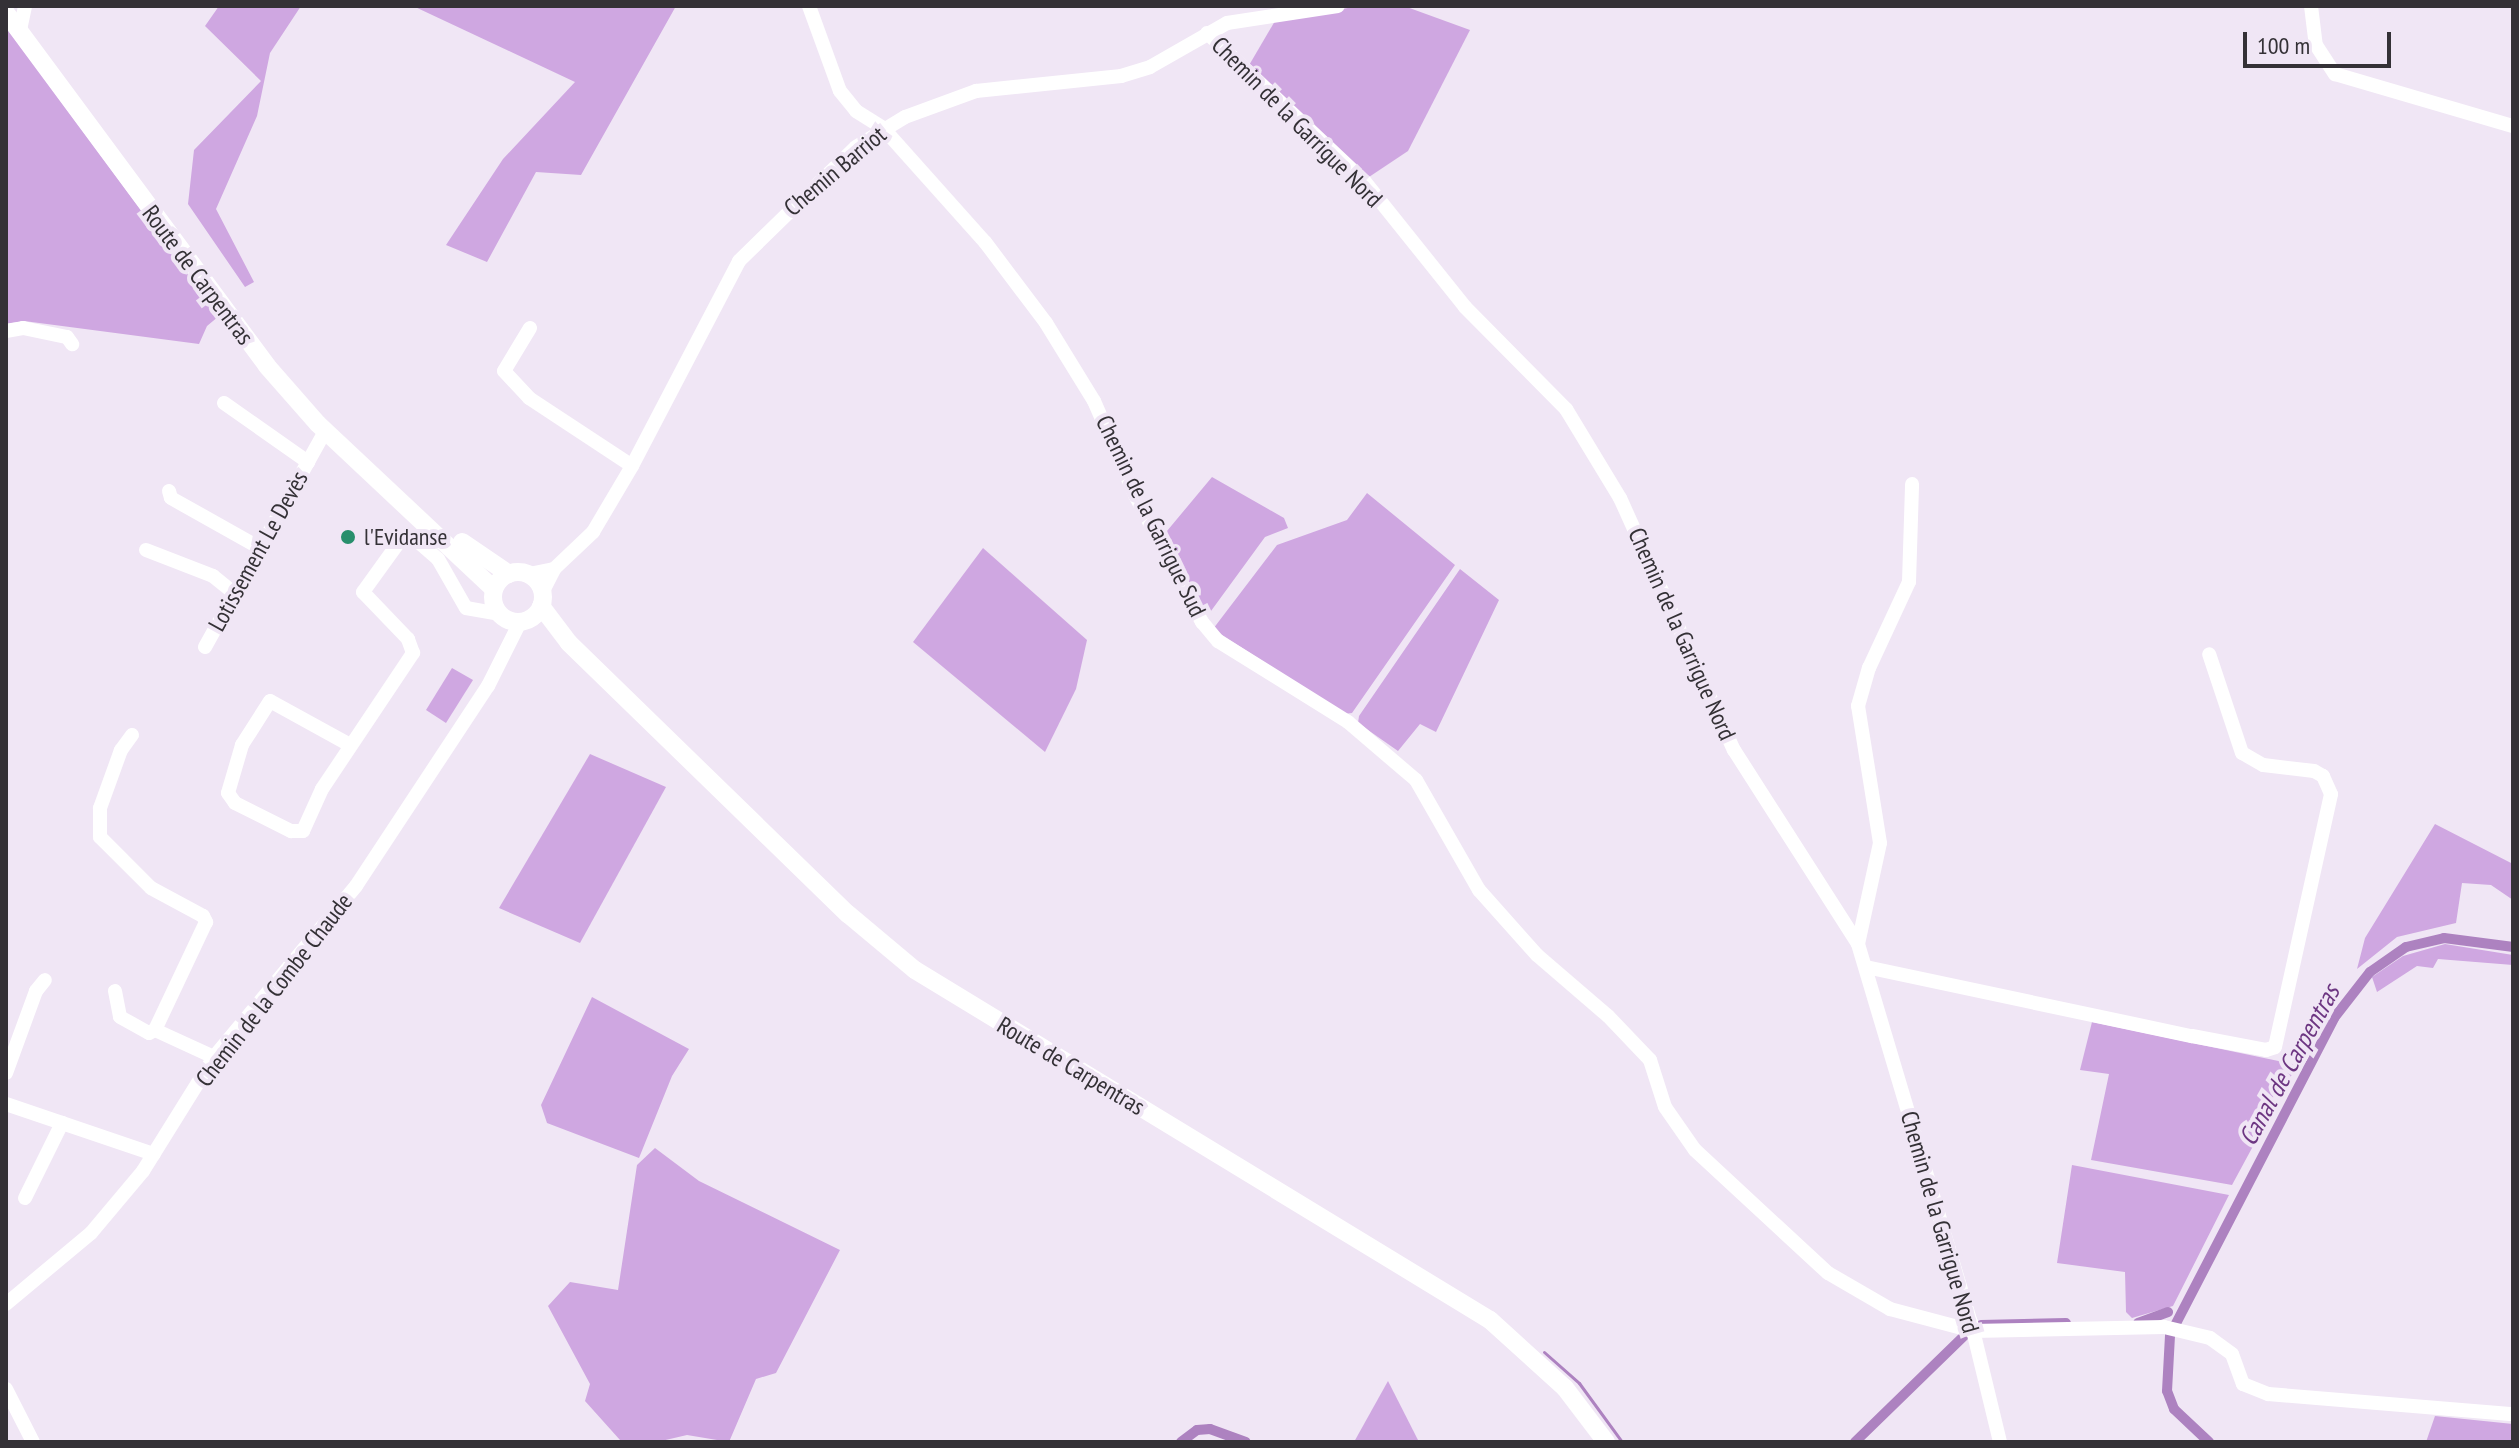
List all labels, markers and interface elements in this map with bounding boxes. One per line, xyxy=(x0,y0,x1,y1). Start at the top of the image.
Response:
scale bar xyxy=(2247,16,2395,66)
text: 100 m xyxy=(2257,30,2310,61)
street label: Chemin de la Garrigue Nord xyxy=(1206,31,1388,213)
street label: Chemin Barriot xyxy=(778,120,892,222)
street label: Route de Carpentras xyxy=(136,200,260,350)
street label: Chemin de la Garrigue Sud xyxy=(1090,411,1212,621)
street label: Lotissement Le Devès xyxy=(202,466,314,636)
place label: l'Evidanse xyxy=(364,523,447,551)
street label: Chemin de la Garrigue Nord xyxy=(1622,523,1742,745)
marker: l'Evidanse xyxy=(339,528,357,546)
street label: Chemin de la Combe Chaude xyxy=(190,888,358,1092)
water label: Canal de Carpentras xyxy=(2232,979,2346,1151)
street label: Route de Carpentras xyxy=(992,1011,1150,1121)
street label: Chemin de la Garrigue Nord xyxy=(1895,1108,1985,1336)

